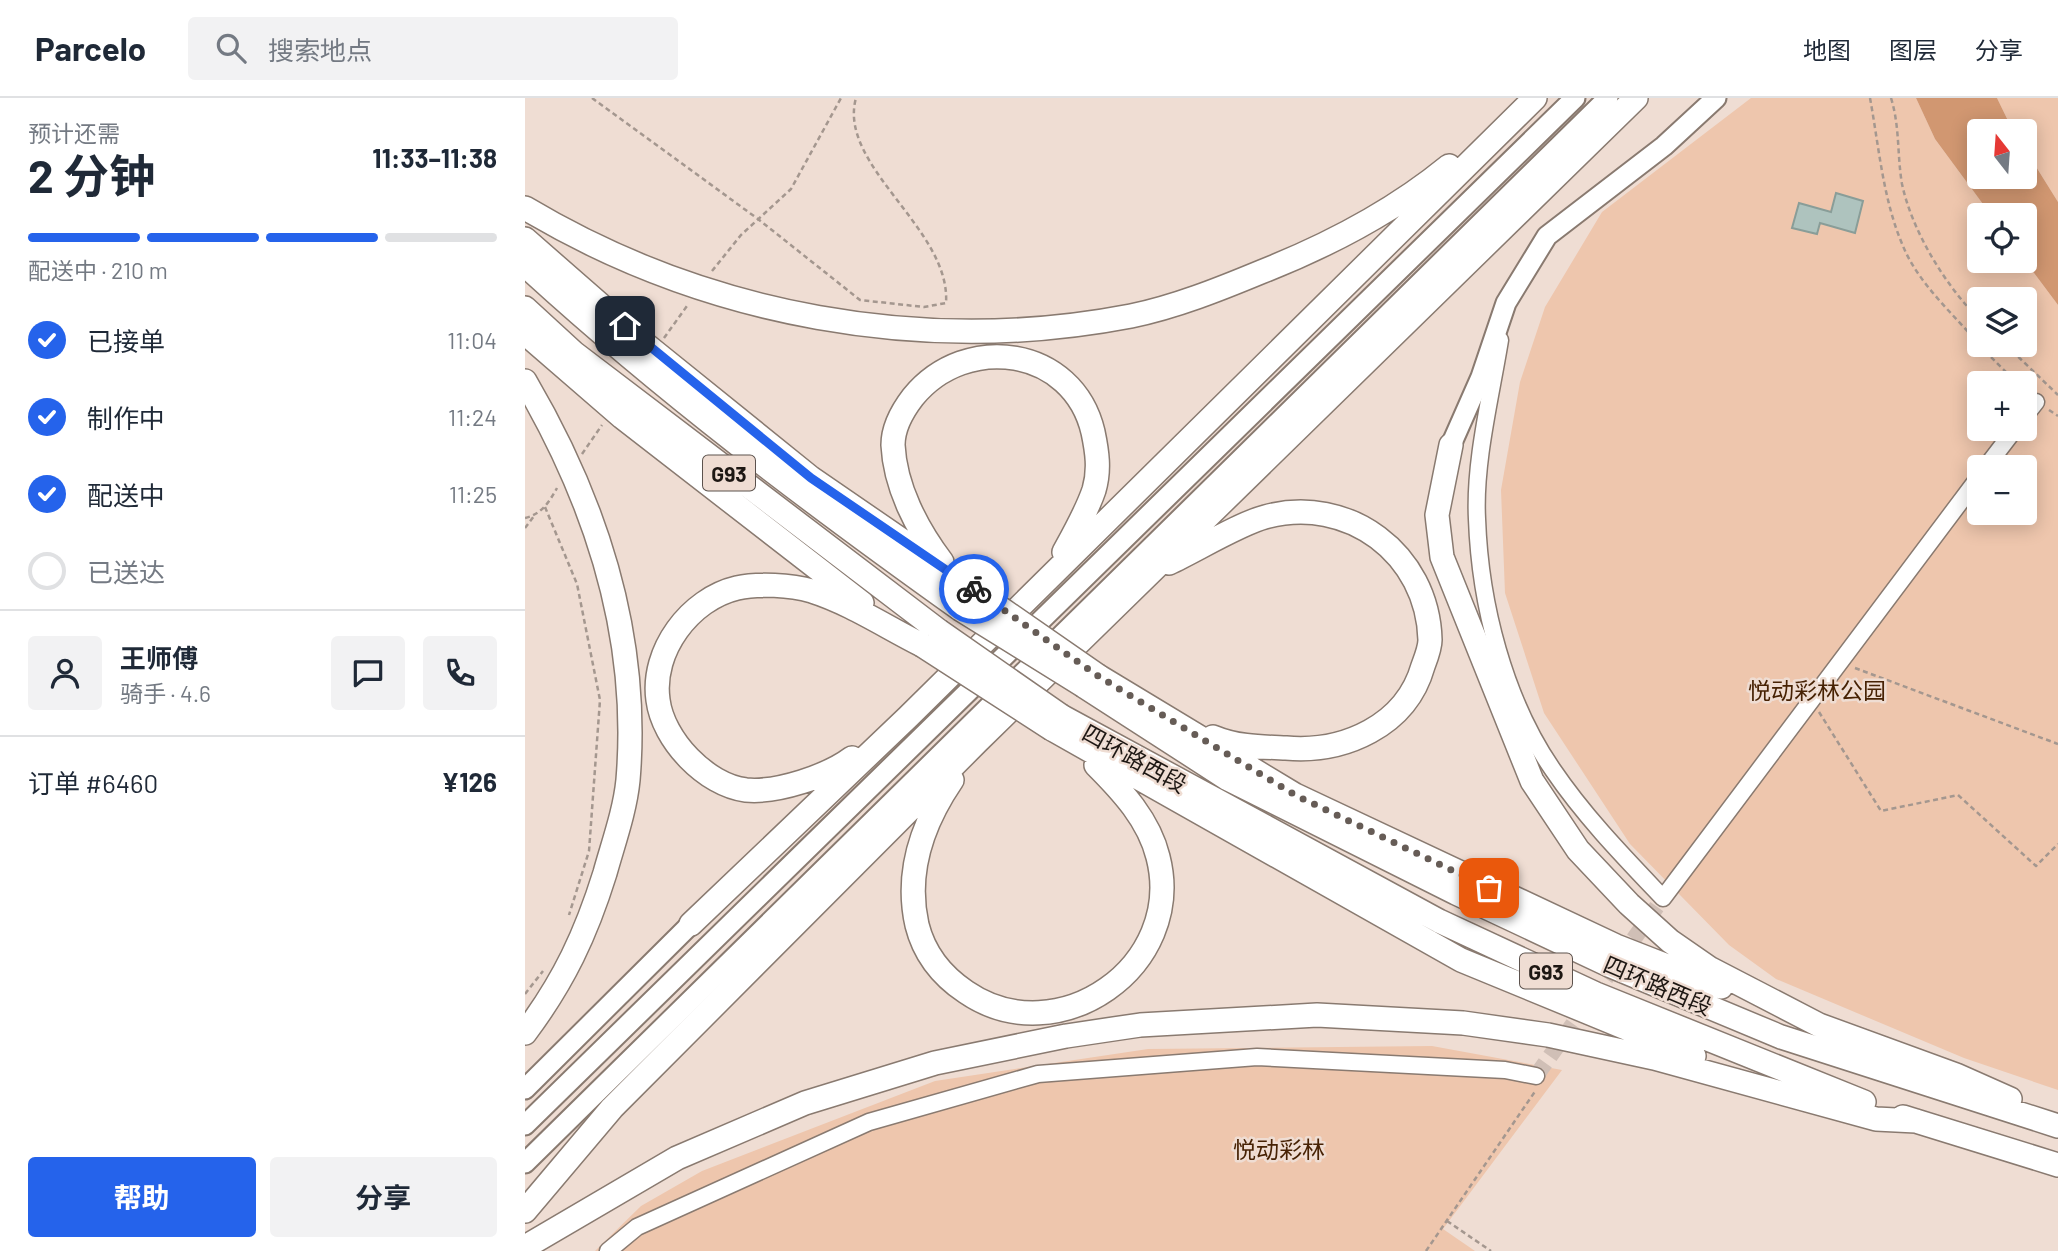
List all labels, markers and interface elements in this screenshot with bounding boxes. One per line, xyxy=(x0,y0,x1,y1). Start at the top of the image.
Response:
search box xyxy=(188,17,678,80)
text: Parcelo xyxy=(35,28,146,68)
icon: search xyxy=(212,29,250,67)
text: 搜索地点 xyxy=(268,34,372,65)
text: 地图 xyxy=(1803,35,1851,64)
text: 图层 xyxy=(1889,35,1937,64)
text: 分享 xyxy=(1975,35,2023,64)
text: 预计还需 xyxy=(28,119,120,147)
north arrow xyxy=(1967,119,2037,189)
map controls xyxy=(1967,119,2037,525)
text: 11:33–11:38 xyxy=(372,142,497,173)
text: 2 分钟 xyxy=(28,147,155,202)
button: locate xyxy=(1967,203,2037,273)
text: 配送中 · 210 m xyxy=(28,256,168,284)
button: layers xyxy=(1967,287,2037,357)
pin xyxy=(595,296,655,356)
icon: home xyxy=(606,307,644,345)
icon: check xyxy=(28,321,66,359)
text: 已接单 xyxy=(87,325,165,356)
text: 11:04 xyxy=(447,326,497,354)
button: + xyxy=(1967,371,2037,441)
icon: check xyxy=(28,398,66,436)
text: 制作中 xyxy=(87,402,165,433)
text: 11:24 xyxy=(448,403,497,431)
button: − xyxy=(1967,455,2037,525)
road number: G93 xyxy=(703,456,755,490)
icon: check xyxy=(28,475,66,513)
text: 配送中 xyxy=(87,479,165,510)
text: 11:25 xyxy=(449,480,497,508)
courier xyxy=(939,554,1009,624)
text: 已送达 xyxy=(87,556,165,587)
icon: bike xyxy=(955,570,993,608)
button: person xyxy=(28,636,102,710)
button: chat xyxy=(331,636,405,710)
button: phone xyxy=(423,636,497,710)
text: 王师傅 xyxy=(120,642,198,673)
park label: 悦动彩林公园 xyxy=(1748,676,1886,704)
text: 骑手 · 4.6 xyxy=(120,679,211,707)
street label: 四环路西段 xyxy=(1078,718,1192,798)
text: ¥126 xyxy=(441,766,497,797)
text: 订单 #6460 xyxy=(28,767,158,798)
pin xyxy=(1459,858,1519,918)
icon: bag xyxy=(1470,869,1508,907)
street label: 四环路西段 xyxy=(1600,950,1716,1020)
road number: G93 xyxy=(1520,954,1572,988)
park label: 悦动彩林 xyxy=(1233,1135,1325,1163)
button: 帮助 xyxy=(28,1157,256,1237)
button: 分享 xyxy=(270,1157,497,1237)

